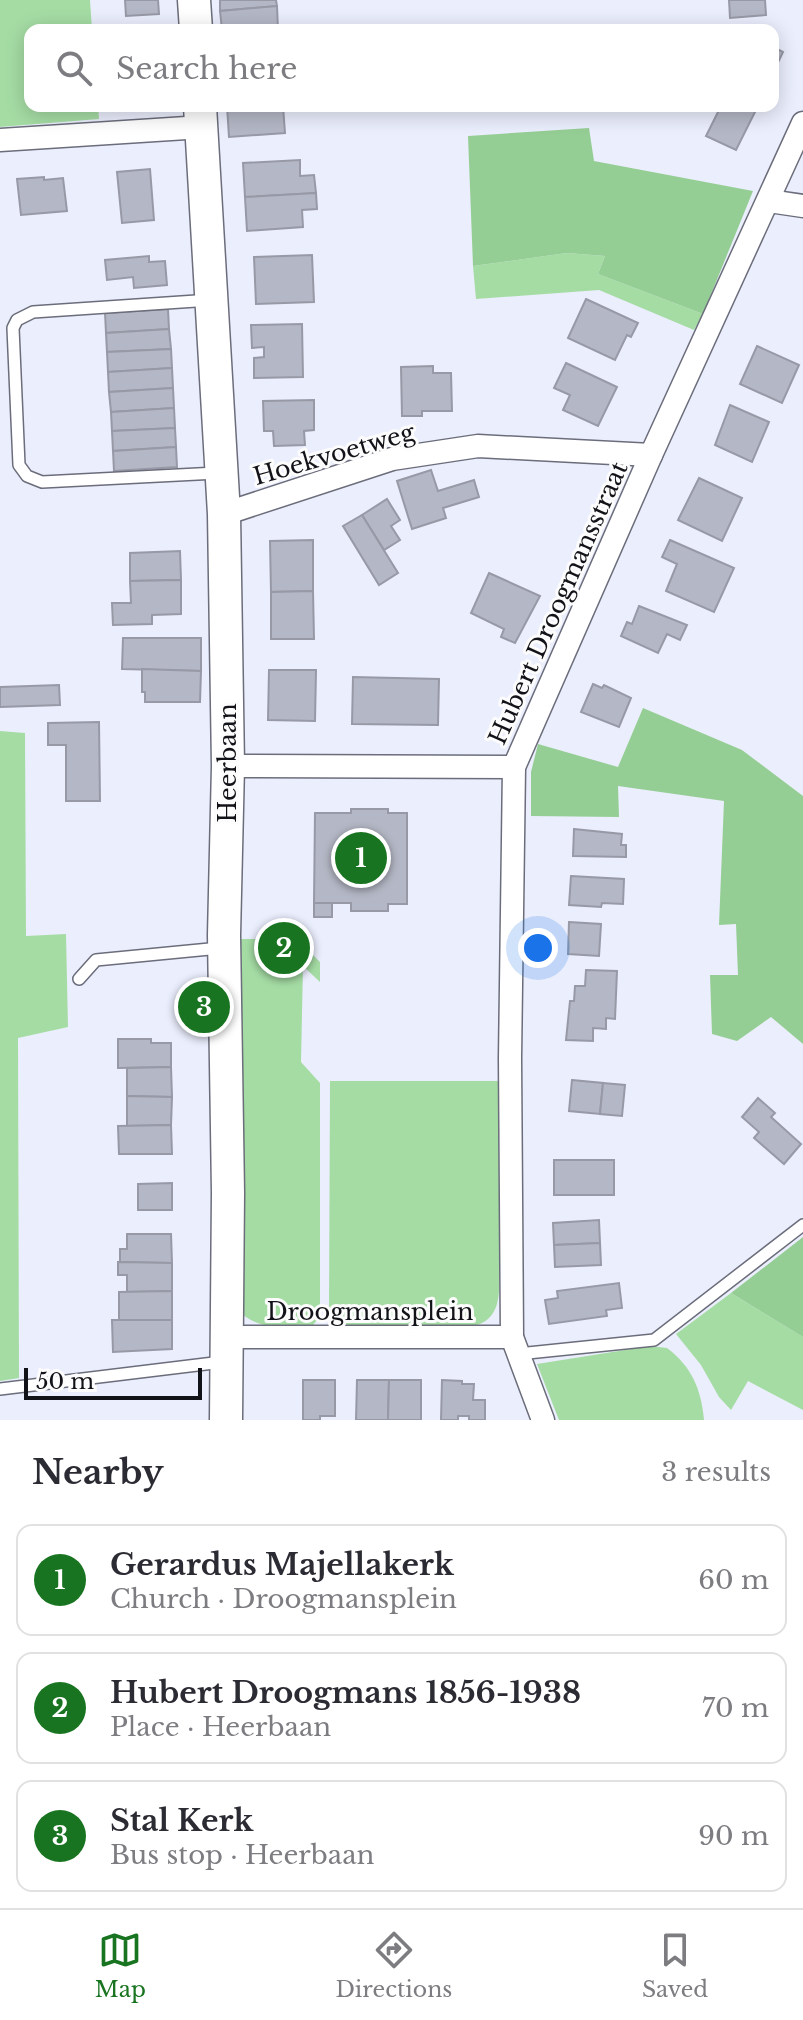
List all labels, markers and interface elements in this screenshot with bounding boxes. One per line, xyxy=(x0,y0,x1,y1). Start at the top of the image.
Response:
search box xyxy=(24,24,779,112)
icon: search xyxy=(52,46,96,90)
text: Search here xyxy=(116,50,297,87)
street label: Hoekvoetweg xyxy=(250,417,419,491)
street label: Hubert Droogmansstraat xyxy=(482,457,634,749)
street label: Heerbaan xyxy=(213,703,242,823)
pin: 1 xyxy=(335,828,387,888)
pin: 2 xyxy=(258,918,310,978)
your location xyxy=(518,928,558,968)
pin: 3 xyxy=(178,977,230,1037)
street label: Droogmansplein xyxy=(266,1297,474,1326)
scale bar xyxy=(24,1364,202,1400)
text: 50 m xyxy=(36,1368,94,1395)
text: Nearby xyxy=(32,1451,164,1493)
text: 3 results xyxy=(661,1456,771,1488)
text: Gerardus Majellakerk xyxy=(110,1546,454,1583)
text: 1 xyxy=(54,1564,66,1596)
text: 60 m xyxy=(698,1564,769,1596)
text: Church · Droogmansplein xyxy=(110,1583,457,1615)
text: Hubert Droogmans 1856-1938 xyxy=(110,1674,581,1711)
text: 2 xyxy=(52,1692,68,1724)
text: 70 m xyxy=(702,1692,769,1724)
text: Place · Heerbaan xyxy=(110,1711,331,1743)
text: Stal Kerk xyxy=(110,1802,253,1839)
text: 3 xyxy=(52,1820,68,1852)
text: 90 m xyxy=(698,1820,769,1852)
text: Bus stop · Heerbaan xyxy=(110,1839,374,1871)
tab: Map xyxy=(95,1928,146,2003)
tab: Directions xyxy=(335,1928,452,2003)
tab: Saved xyxy=(642,1928,708,2003)

